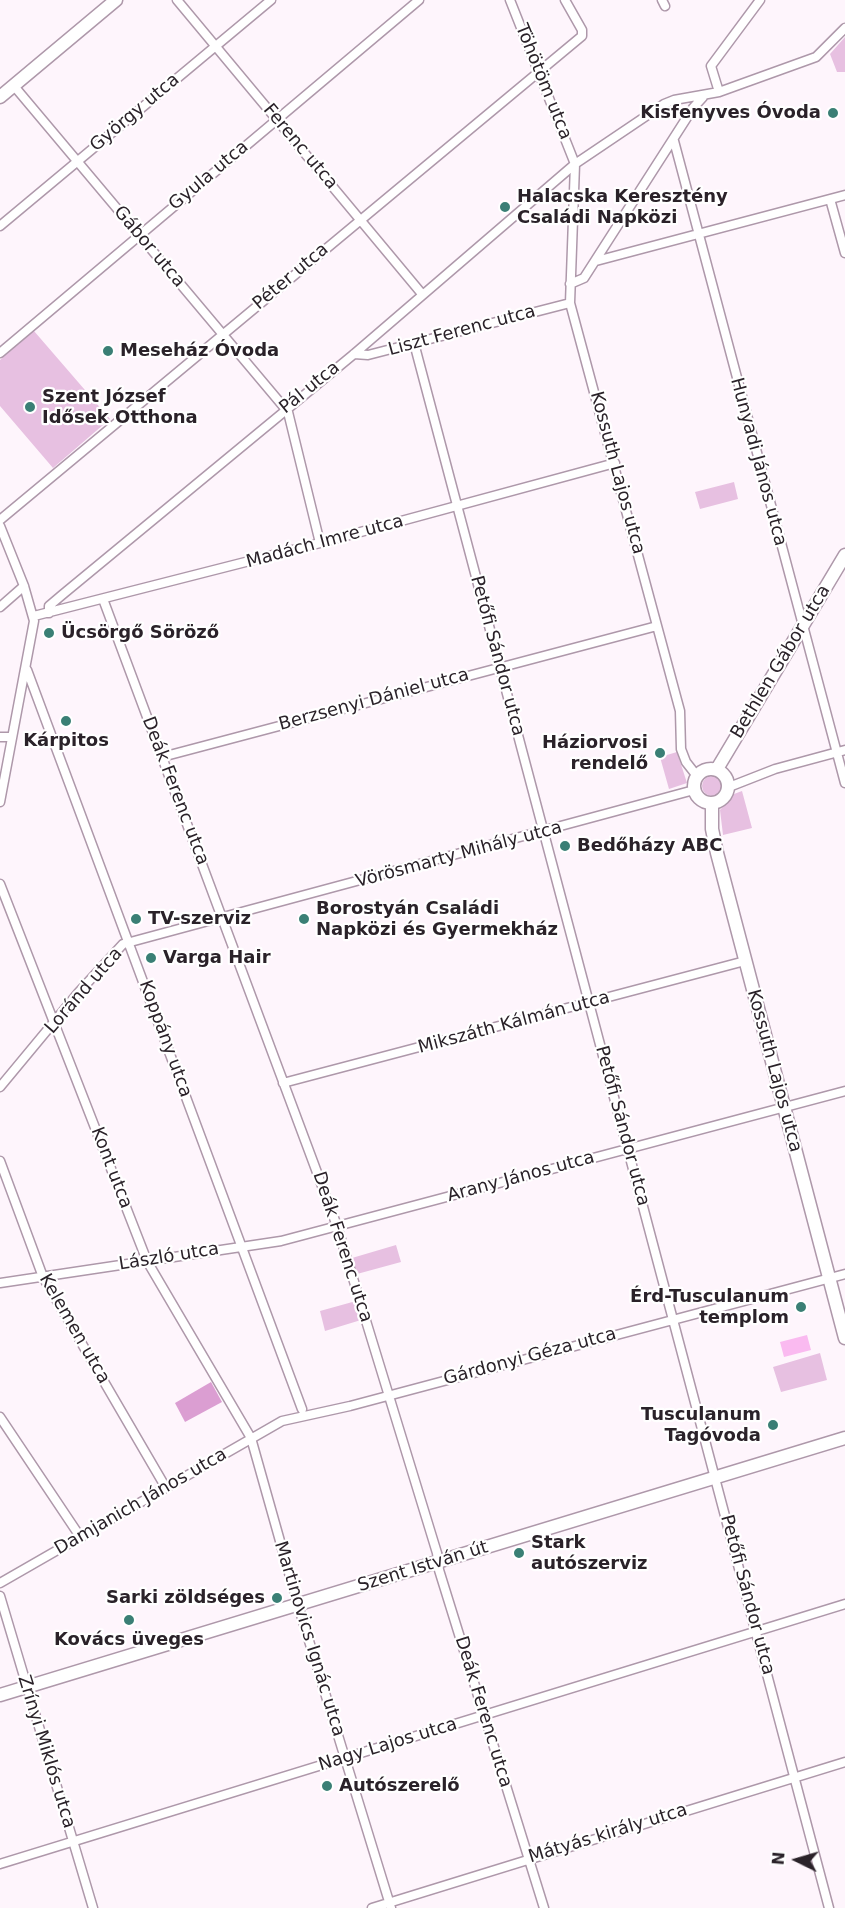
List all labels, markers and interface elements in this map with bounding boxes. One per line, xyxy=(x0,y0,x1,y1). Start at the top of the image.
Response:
street label: Töhötöm utca xyxy=(510,21,576,143)
street label: György utca xyxy=(86,69,184,157)
street label: Ferenc utca xyxy=(258,100,342,194)
place label: Kisfenyves Óvoda xyxy=(640,102,821,124)
marker: Kisfenyves Óvoda xyxy=(826,106,840,120)
street label: Gyula utca xyxy=(165,137,253,215)
place label: Halacska Keresztény Családi Napközi xyxy=(517,186,728,228)
marker: Halacska Keresztény Családi Napközi xyxy=(498,200,512,214)
street label: Gábor utca xyxy=(109,202,189,292)
street label: Péter utca xyxy=(249,239,333,315)
street label: Liszt Ferenc utca xyxy=(386,301,538,361)
place label: Meseház Óvoda xyxy=(120,340,279,362)
marker: Meseház Óvoda xyxy=(101,344,115,358)
street label: Pál utca xyxy=(276,357,344,419)
street label: Hunyadi János utca xyxy=(725,375,791,549)
place label: Szent József Idősek Otthona xyxy=(42,386,198,428)
street label: Kossuth Lajos utca xyxy=(585,389,649,557)
marker: Szent József Idősek Otthona xyxy=(23,400,37,414)
street label: Madách Imre utca xyxy=(244,511,406,573)
street label: Petőfi Sándor utca xyxy=(465,573,529,739)
street label: Bethlen Gábor utca xyxy=(727,581,835,743)
place label: Ücsörgő Söröző xyxy=(61,622,219,644)
marker: Ücsörgő Söröző xyxy=(42,626,56,640)
street label: Berzsenyi Dániel utca xyxy=(277,664,471,736)
marker: Kárpitos xyxy=(59,714,73,728)
street label: Deák Ferenc utca xyxy=(137,714,213,868)
place label: Kárpitos xyxy=(23,730,109,752)
place label: Háziorvosi rendelő xyxy=(542,732,648,774)
marker: Háziorvosi rendelő xyxy=(653,746,667,760)
street label: Vörösmarty Mihály utca xyxy=(354,817,564,893)
place label: Bedőházy ABC xyxy=(577,835,722,857)
marker: Bedőházy ABC xyxy=(558,839,572,853)
place label: Borostyán Családi Napközi és Gyermekház xyxy=(316,898,558,940)
place label: TV-szerviz xyxy=(148,908,251,930)
marker: TV-szerviz xyxy=(129,912,143,926)
marker: Borostyán Családi Napközi és Gyermekház xyxy=(297,912,311,926)
street label: Loránd utca xyxy=(41,943,127,1039)
place label: Varga Hair xyxy=(163,947,271,969)
marker: Varga Hair xyxy=(144,951,158,965)
street label: Koppány utca xyxy=(134,978,196,1100)
street label: Mikszáth Kálmán utca xyxy=(416,987,612,1059)
street label: Kossuth Lajos utca xyxy=(742,987,806,1155)
street label: Petőfi Sándor utca xyxy=(590,1043,654,1209)
street label: Kont utca xyxy=(86,1124,136,1212)
street label: Arany János utca xyxy=(445,1147,597,1207)
street label: Deák Ferenc utca xyxy=(307,1169,377,1325)
street label: László utca xyxy=(117,1238,221,1276)
street label: Kelemen utca xyxy=(34,1270,114,1388)
place label: Érd-Tusculanum templom xyxy=(630,1286,789,1328)
marker: Érd-Tusculanum templom xyxy=(794,1300,808,1314)
street label: Gárdonyi Géza utca xyxy=(441,1324,619,1390)
place label: Tusculanum Tagóvoda xyxy=(641,1404,761,1446)
marker: Tusculanum Tagóvoda xyxy=(766,1418,780,1432)
street label: Damjanich János utca xyxy=(51,1444,231,1560)
street label: Petőfi Sándor utca xyxy=(715,1512,779,1678)
place label: Stark autószerviz xyxy=(531,1532,648,1574)
street label: Szent István út xyxy=(355,1537,491,1597)
street label: Martinovics Ignác utca xyxy=(269,1539,349,1739)
marker: Stark autószerviz xyxy=(512,1546,526,1560)
place label: Sarki zöldséges xyxy=(106,1587,265,1609)
marker: Sarki zöldséges xyxy=(270,1591,284,1605)
marker: Kovács üveges xyxy=(122,1613,136,1627)
place label: Kovács üveges xyxy=(54,1629,204,1651)
street label: Deák Ferenc utca xyxy=(450,1634,516,1790)
street label: Zrínyi Miklós utca xyxy=(12,1673,80,1831)
street label: Nagy Lajos utca xyxy=(316,1714,460,1776)
place label: Autószerelő xyxy=(339,1775,460,1797)
marker: Autószerelő xyxy=(320,1779,334,1793)
street label: Mátyás király utca xyxy=(526,1800,690,1868)
north arrow xyxy=(767,1830,827,1890)
text: N xyxy=(769,1851,789,1866)

